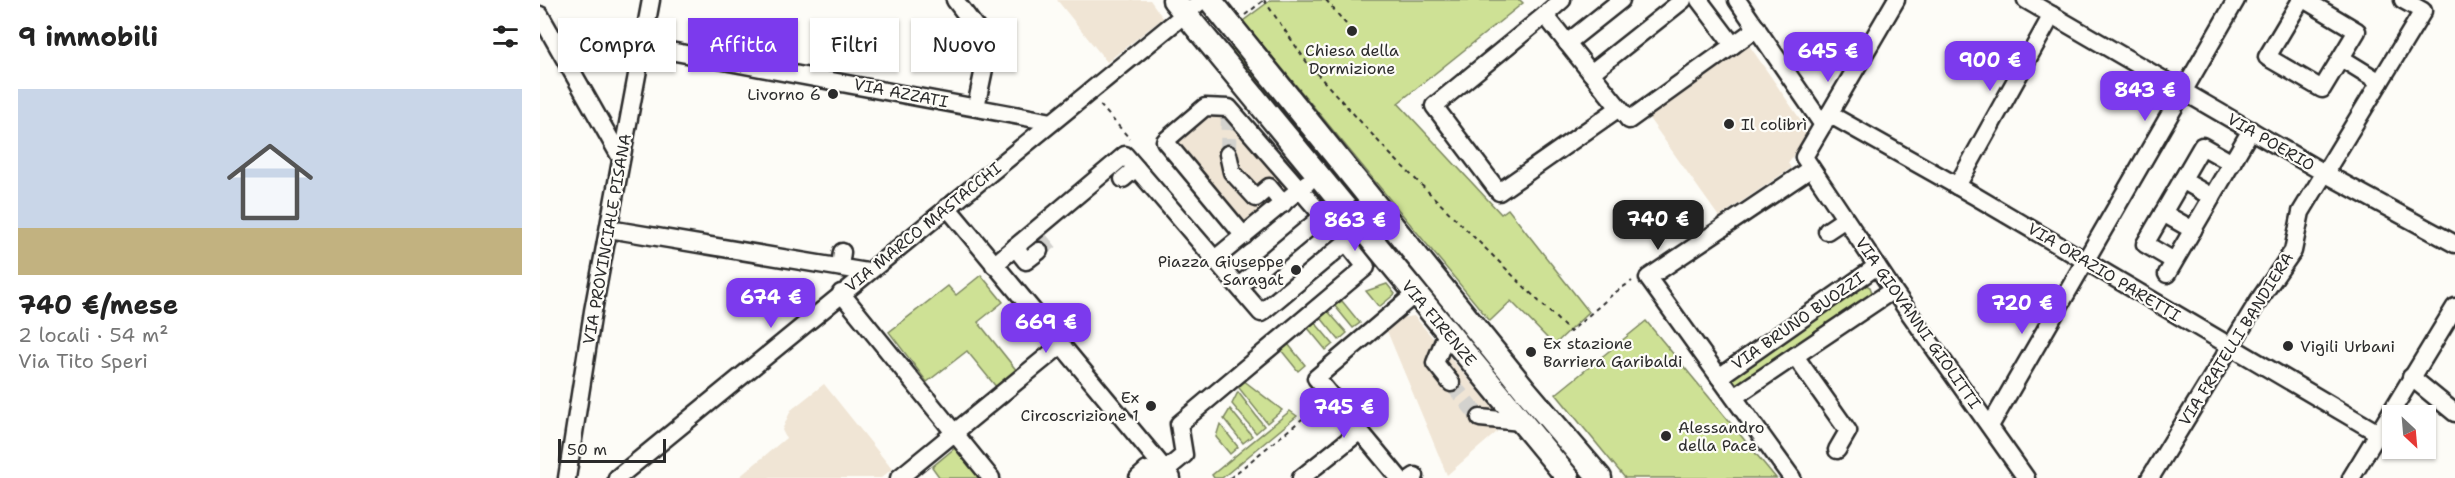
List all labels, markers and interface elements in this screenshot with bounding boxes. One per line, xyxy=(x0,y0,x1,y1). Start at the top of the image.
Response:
chip: Compra xyxy=(558,18,676,72)
chip: Affitta xyxy=(688,18,798,72)
chip: Filtri xyxy=(810,18,899,72)
chip: Nuovo xyxy=(911,18,1017,72)
text: 9 immobili xyxy=(18,19,158,54)
icon: filters xyxy=(489,20,522,53)
marker: Chiesa della Dormizione xyxy=(1345,24,1359,38)
pin: 645 € xyxy=(1786,32,1870,83)
text: 645 € xyxy=(1798,38,1858,64)
place label: Chiesa della Dormizione xyxy=(1305,40,1399,79)
pin: 900 € xyxy=(1948,41,2032,92)
text: 900 € xyxy=(1959,47,2021,73)
pin: 843 € xyxy=(2103,71,2187,122)
street label: VIA AZZATI xyxy=(852,74,950,112)
text: 843 € xyxy=(2114,77,2176,103)
place label: Livorno 6 xyxy=(747,84,821,105)
marker: Livorno 6 xyxy=(826,87,840,101)
street label: VIA POERIO xyxy=(2223,108,2319,176)
place label: Il colibrì xyxy=(1741,114,1807,135)
marker: Il colibrì xyxy=(1722,117,1736,131)
icon: home xyxy=(216,128,324,236)
street label: VIA PROVINCIALE PISANA xyxy=(578,132,636,346)
street label: VIA MARCO MASTACCHI xyxy=(841,157,1006,297)
pin: 740 € xyxy=(1616,200,1700,251)
pin: 863 € xyxy=(1313,201,1397,252)
text: 740 € xyxy=(1627,206,1689,232)
text: 863 € xyxy=(1324,207,1386,233)
street label: VIA ORAZIO PARETTI xyxy=(2024,218,2184,326)
street label: VIA GIOVANNI GIOLITTI xyxy=(1851,233,1985,413)
street label: VIA FRATELLI BANDIERA xyxy=(2174,248,2298,430)
place label: Piazza Giuseppe Saragat xyxy=(1158,251,1284,290)
marker: Piazza Giuseppe Saragat xyxy=(1289,263,1303,277)
street label: VIA BRUNO BUOZZI xyxy=(1728,267,1869,375)
street label: VIA FIRENZE xyxy=(1397,276,1481,370)
pin: 674 € xyxy=(729,278,813,329)
text: 674 € xyxy=(740,284,802,310)
pin: 720 € xyxy=(1980,284,2064,335)
text: 740 €/mese xyxy=(18,287,178,322)
text: 720 € xyxy=(1991,290,2053,316)
pin: 669 € xyxy=(1004,303,1088,354)
text: 669 € xyxy=(1015,309,1077,335)
text: 2 locali · 54 m² xyxy=(18,322,169,348)
place label: Ex stazione Barriera Garibaldi xyxy=(1543,333,1683,372)
place label: Vigili Urbani xyxy=(2300,336,2395,357)
marker: Vigili Urbani xyxy=(2281,339,2295,353)
marker: Ex stazione Barriera Garibaldi xyxy=(1524,345,1538,359)
text: Via Tito Speri xyxy=(18,348,148,374)
place label: Ex Circoscrizione 1 xyxy=(1021,387,1139,426)
pin: 745 € xyxy=(1302,388,1386,439)
text: 745 € xyxy=(1314,394,1374,420)
marker: Ex Circoscrizione 1 xyxy=(1144,399,1158,413)
north arrow xyxy=(2382,405,2436,459)
map controls xyxy=(2382,405,2436,459)
place label: Alessandro della Pace xyxy=(1678,417,1764,456)
marker: Alessandro della Pace xyxy=(1659,429,1673,443)
scale bar xyxy=(558,436,666,464)
text: 50 m xyxy=(567,439,607,460)

